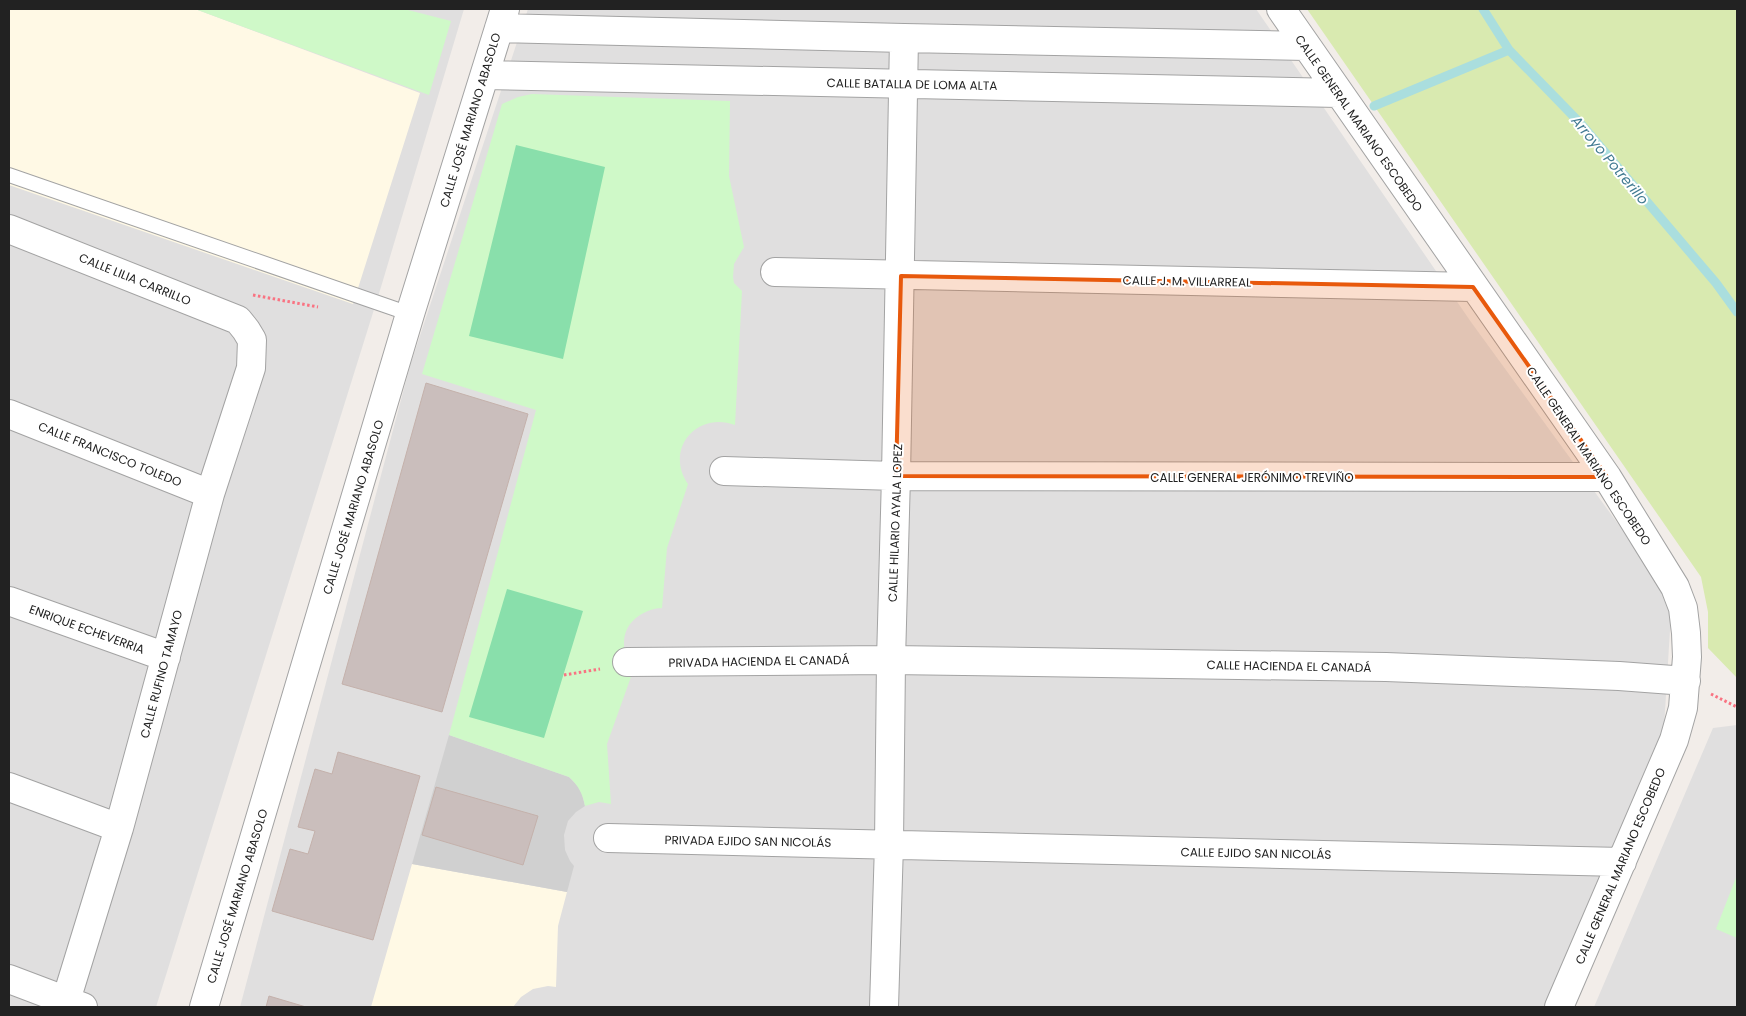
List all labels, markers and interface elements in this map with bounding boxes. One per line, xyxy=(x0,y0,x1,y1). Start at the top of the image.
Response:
street label: CALLE JOSÉ MARIANO ABASOLO xyxy=(435,31,505,209)
street label: CALLE GENERAL MARIANO ESCOBEDO xyxy=(1291,31,1427,215)
street label: CALLE BATALLA DE LOMA ALTA xyxy=(827,74,997,94)
water label: Arroyo Potrerillo xyxy=(1566,111,1653,209)
street label: CALLE LILIA CARRILLO xyxy=(76,249,194,309)
street label: CALLE J. M. VILLARREAL xyxy=(1122,271,1252,291)
street label: CALLE GENERAL MARIANO ESCOBEDO xyxy=(1523,363,1655,549)
street label: CALLE FRANCISCO TOLEDO xyxy=(36,417,184,491)
street label: CALLE JOSÉ MARIANO ABASOLO xyxy=(318,418,388,596)
street label: CALLE HILARIO AYALA LOPEZ xyxy=(884,444,906,602)
street label: CALLE GENERAL JERÓNIMO TREVIÑO xyxy=(1150,469,1354,486)
street label: ENRIQUE ECHEVERRIA xyxy=(27,600,147,658)
street label: CALLE RUFINO TAMAYO xyxy=(136,608,186,740)
street label: PRIVADA HACIENDA EL CANADÁ xyxy=(668,651,850,671)
street label: CALLE HACIENDA EL CANADÁ xyxy=(1206,656,1372,676)
street label: CALLE GENERAL MARIANO ESCOBEDO xyxy=(1571,765,1669,967)
street label: CALLE JOSÉ MARIANO ABASOLO xyxy=(202,807,272,985)
street label: PRIVADA EJIDO SAN NICOLÁS xyxy=(664,831,832,851)
street label: CALLE EJIDO SAN NICOLÁS xyxy=(1180,843,1332,863)

